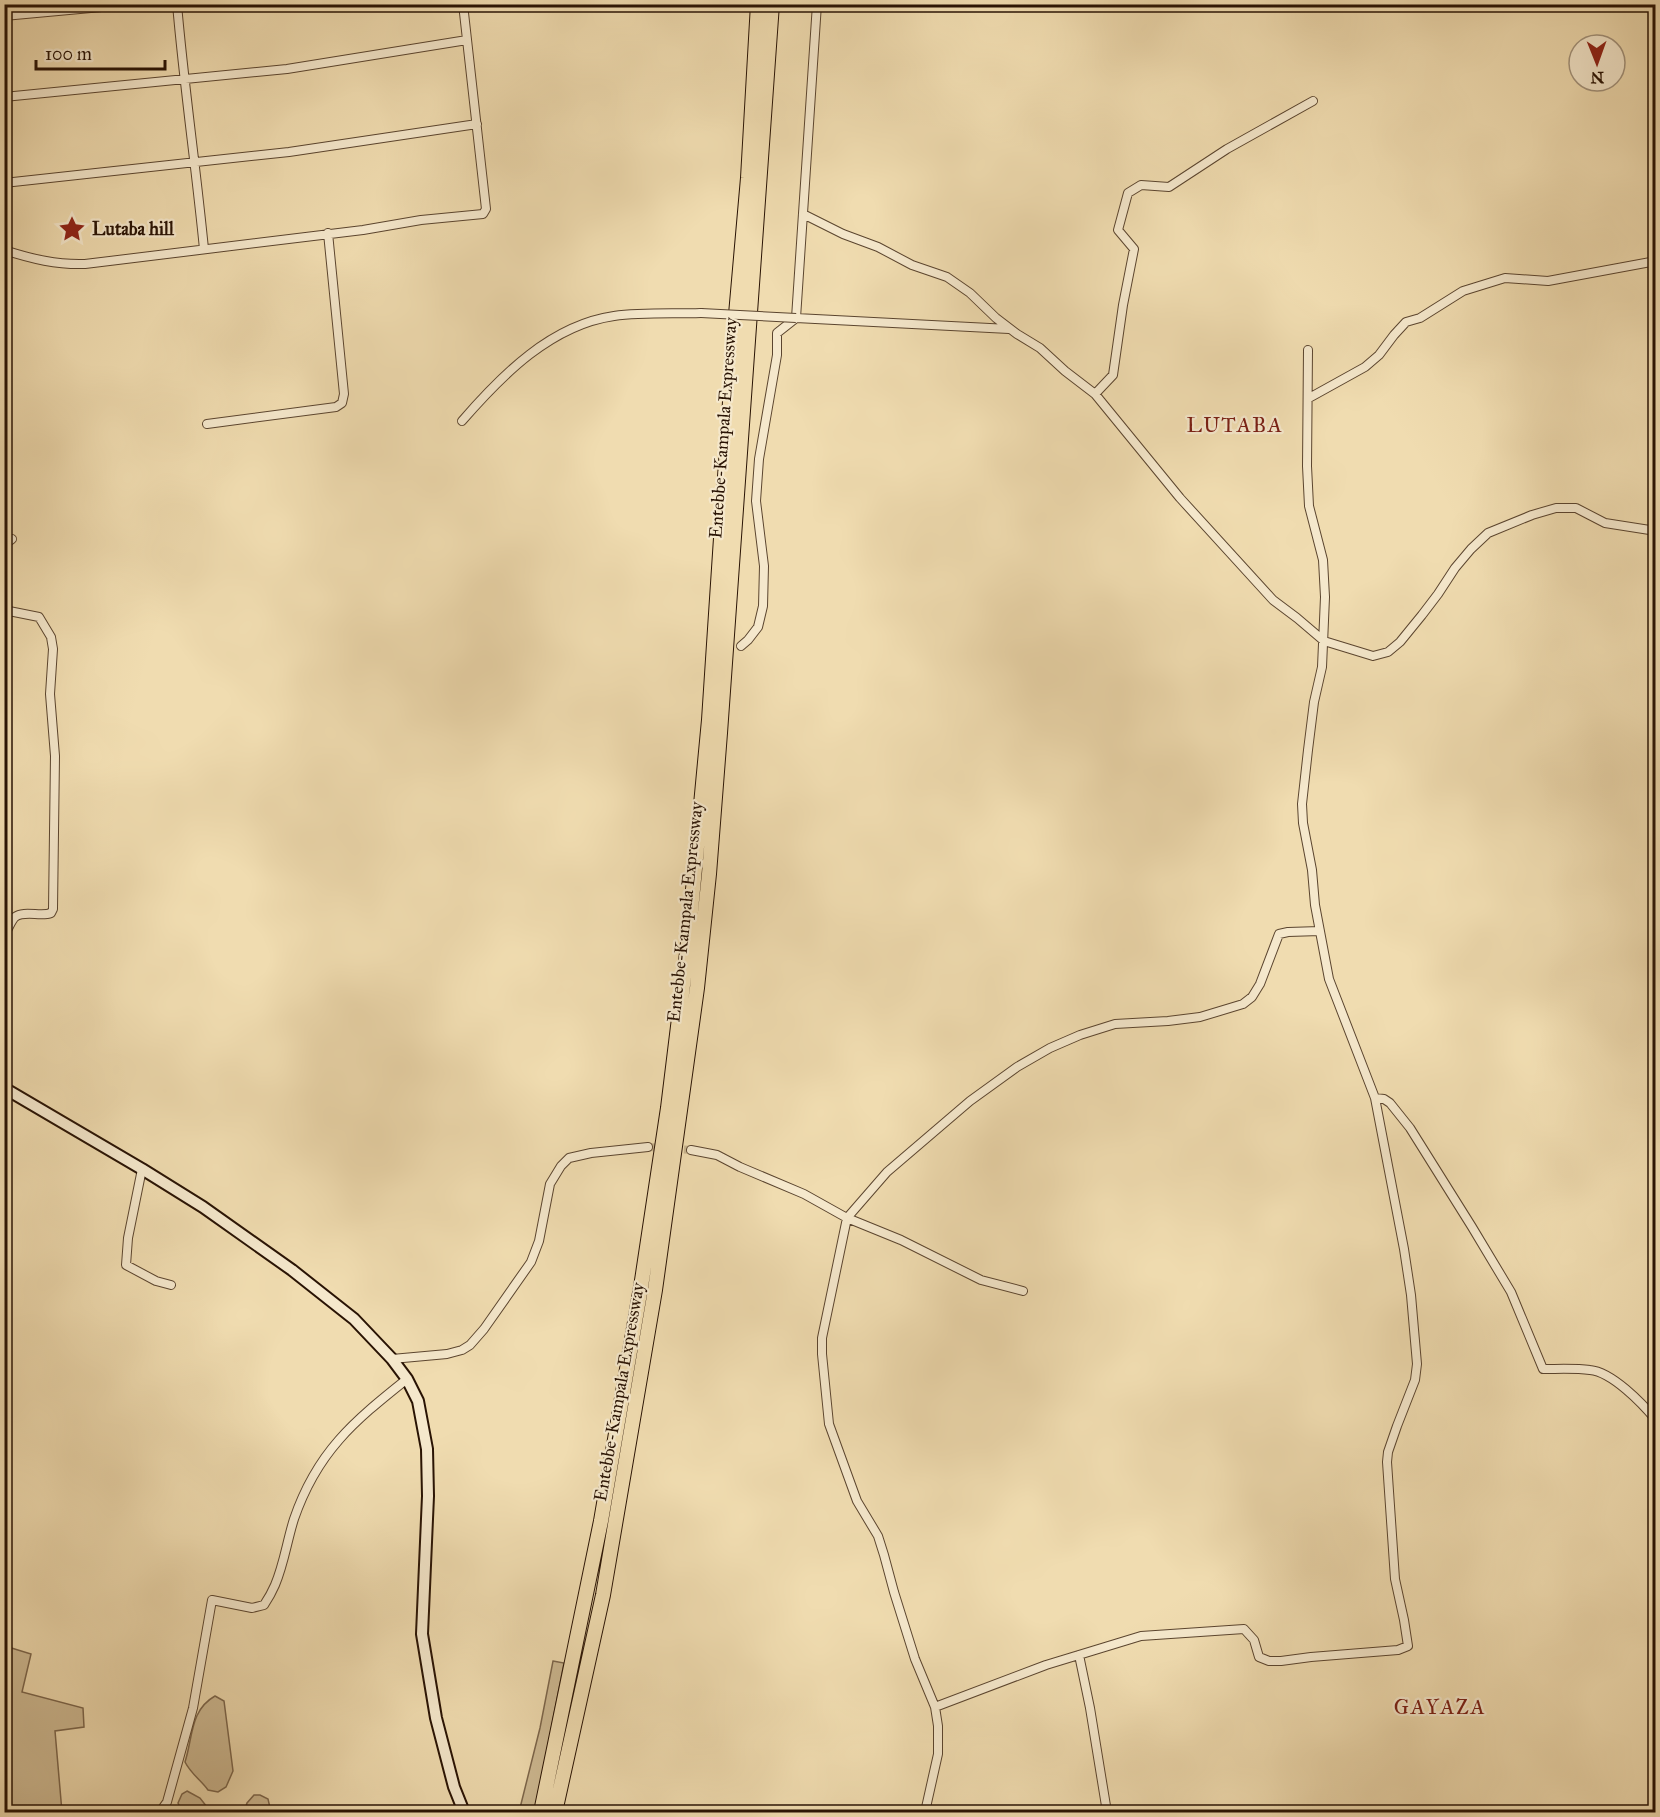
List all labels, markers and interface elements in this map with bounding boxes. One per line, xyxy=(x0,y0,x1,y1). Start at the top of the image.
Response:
scale bar xyxy=(36,33,165,71)
north arrow xyxy=(1567,33,1627,93)
text: 100 m xyxy=(45,43,92,65)
text: N xyxy=(1590,68,1604,87)
place icon: Lutaba hill xyxy=(57,214,87,244)
place label: Lutaba hill xyxy=(92,218,175,240)
street label: Entebbe-Kampala Expressway xyxy=(704,316,742,539)
district label: LUTABA xyxy=(1187,412,1283,438)
street label: Entebbe-Kampala Expressway xyxy=(662,800,708,1023)
street label: Entebbe-Kampala Expressway xyxy=(589,1280,649,1503)
district label: GAYAZA xyxy=(1394,1694,1486,1720)

